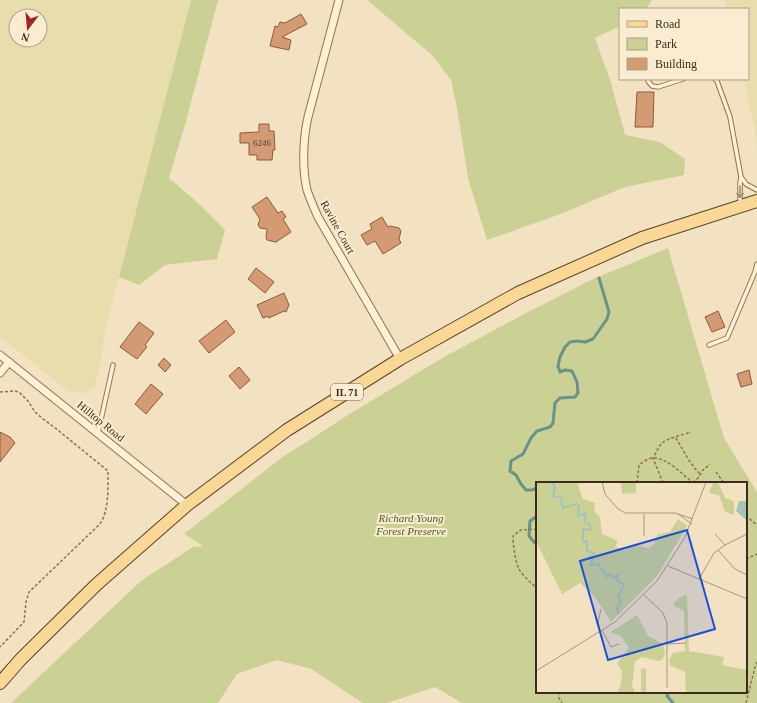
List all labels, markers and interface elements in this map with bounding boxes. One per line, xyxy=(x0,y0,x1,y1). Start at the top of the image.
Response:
north arrow xyxy=(8,8,48,48)
legend xyxy=(619,8,749,80)
text: Road xyxy=(655,17,680,31)
text: N xyxy=(20,31,31,44)
text: Park xyxy=(655,37,677,51)
text: Building xyxy=(655,57,697,71)
house number: 6246 xyxy=(253,138,272,148)
one-way arrow xyxy=(736,185,744,198)
street label: Ravine Court xyxy=(318,198,358,256)
road number: IL 71 xyxy=(331,384,363,400)
street label: Hilltop Road xyxy=(75,398,127,444)
inset map xyxy=(536,482,747,693)
park label: Richard Young Forest Preserve xyxy=(375,512,446,537)

